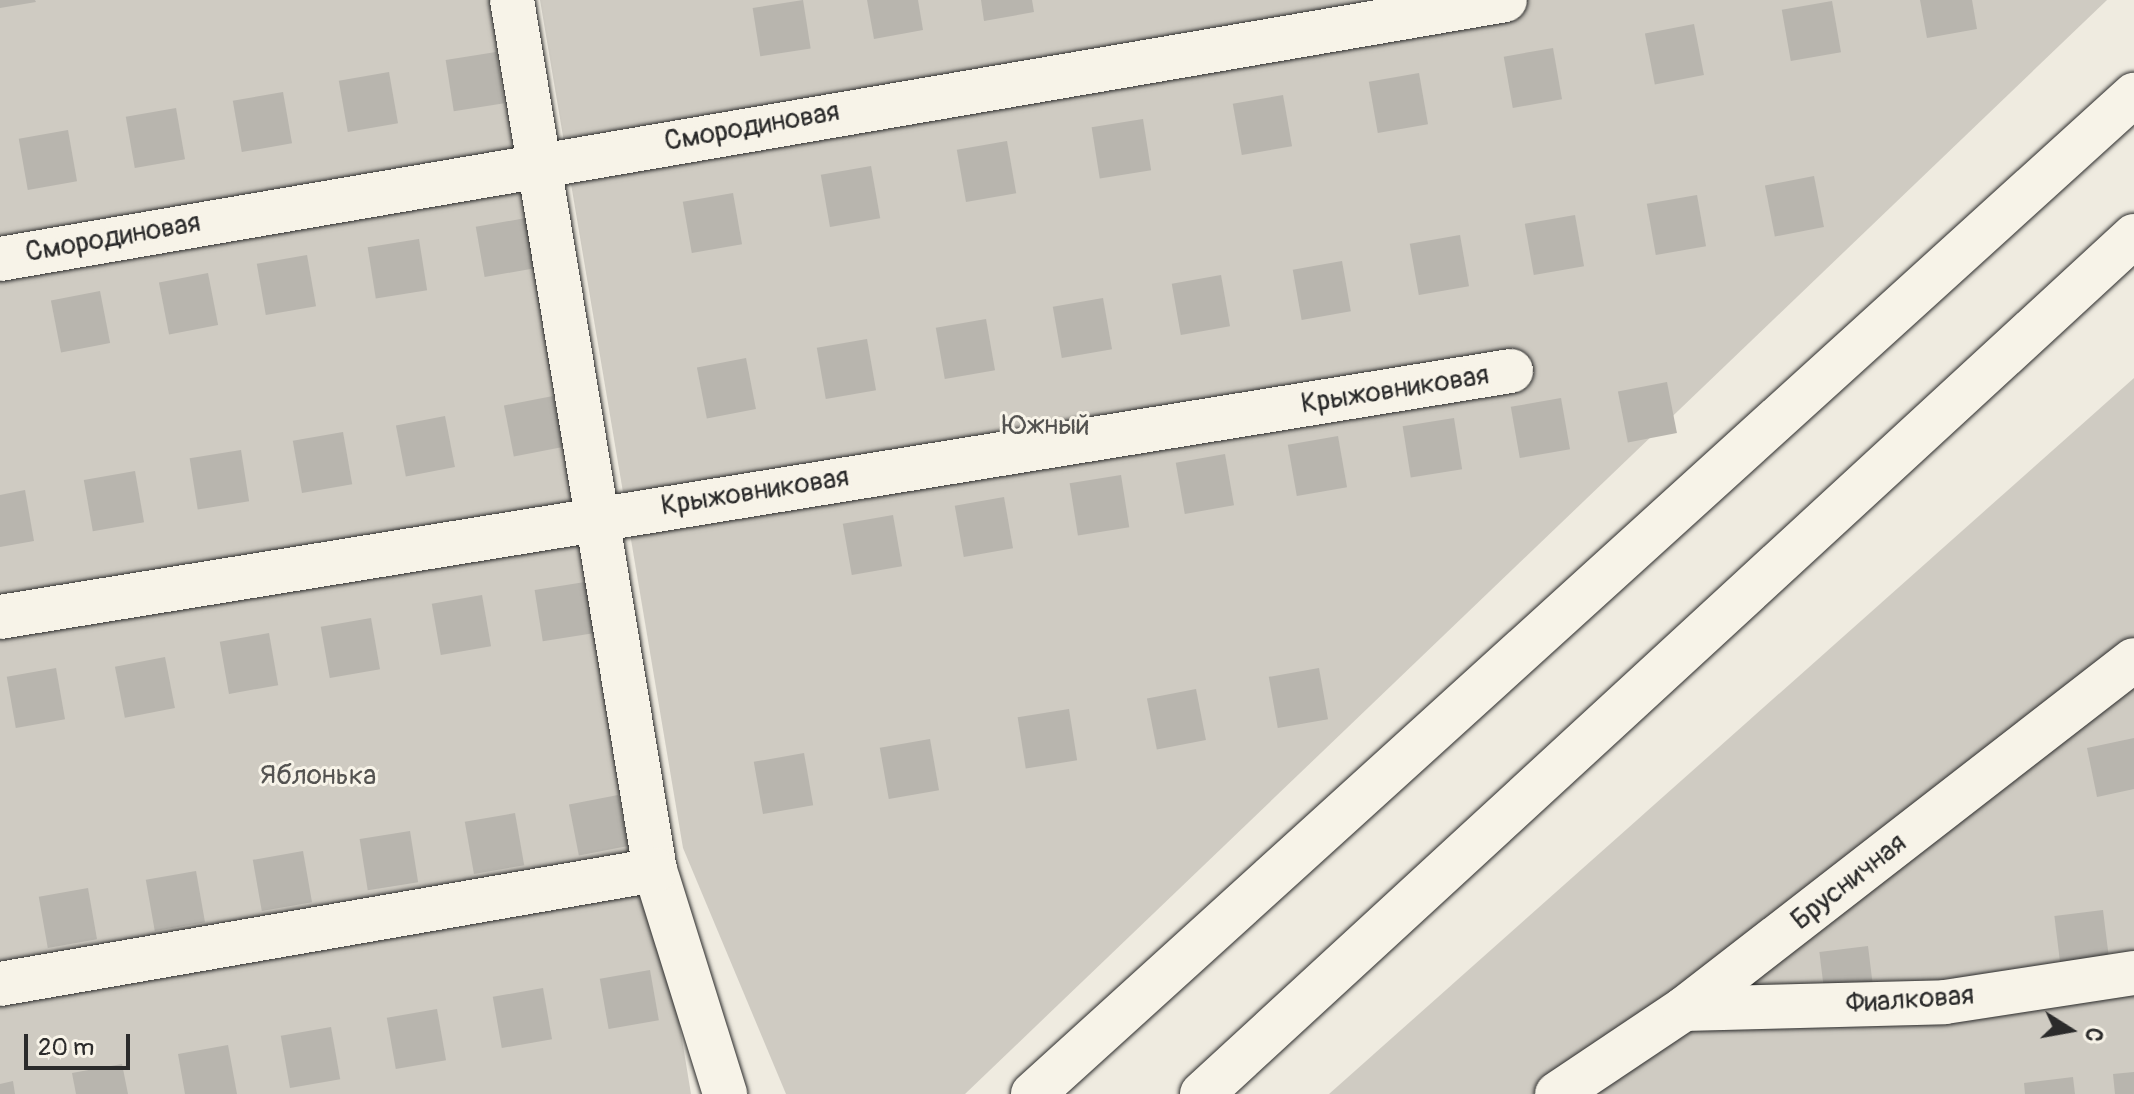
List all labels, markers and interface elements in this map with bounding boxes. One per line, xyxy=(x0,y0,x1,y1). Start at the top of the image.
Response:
street label: Смородиновая xyxy=(662,95,842,159)
street label: Смородиновая xyxy=(23,206,203,270)
street label: Крыжовниковая xyxy=(1299,359,1491,421)
park label: Южный xyxy=(1002,409,1090,443)
street label: Крыжовниковая xyxy=(659,461,851,523)
park label: Яблонька xyxy=(260,759,376,793)
street label: Брусничная xyxy=(1785,827,1913,937)
street label: Фиалковая xyxy=(1845,979,1975,1021)
north arrow xyxy=(2030,990,2110,1070)
scale bar xyxy=(28,1018,134,1068)
text: С xyxy=(2079,1025,2109,1044)
text: 20 m xyxy=(38,1033,94,1062)

